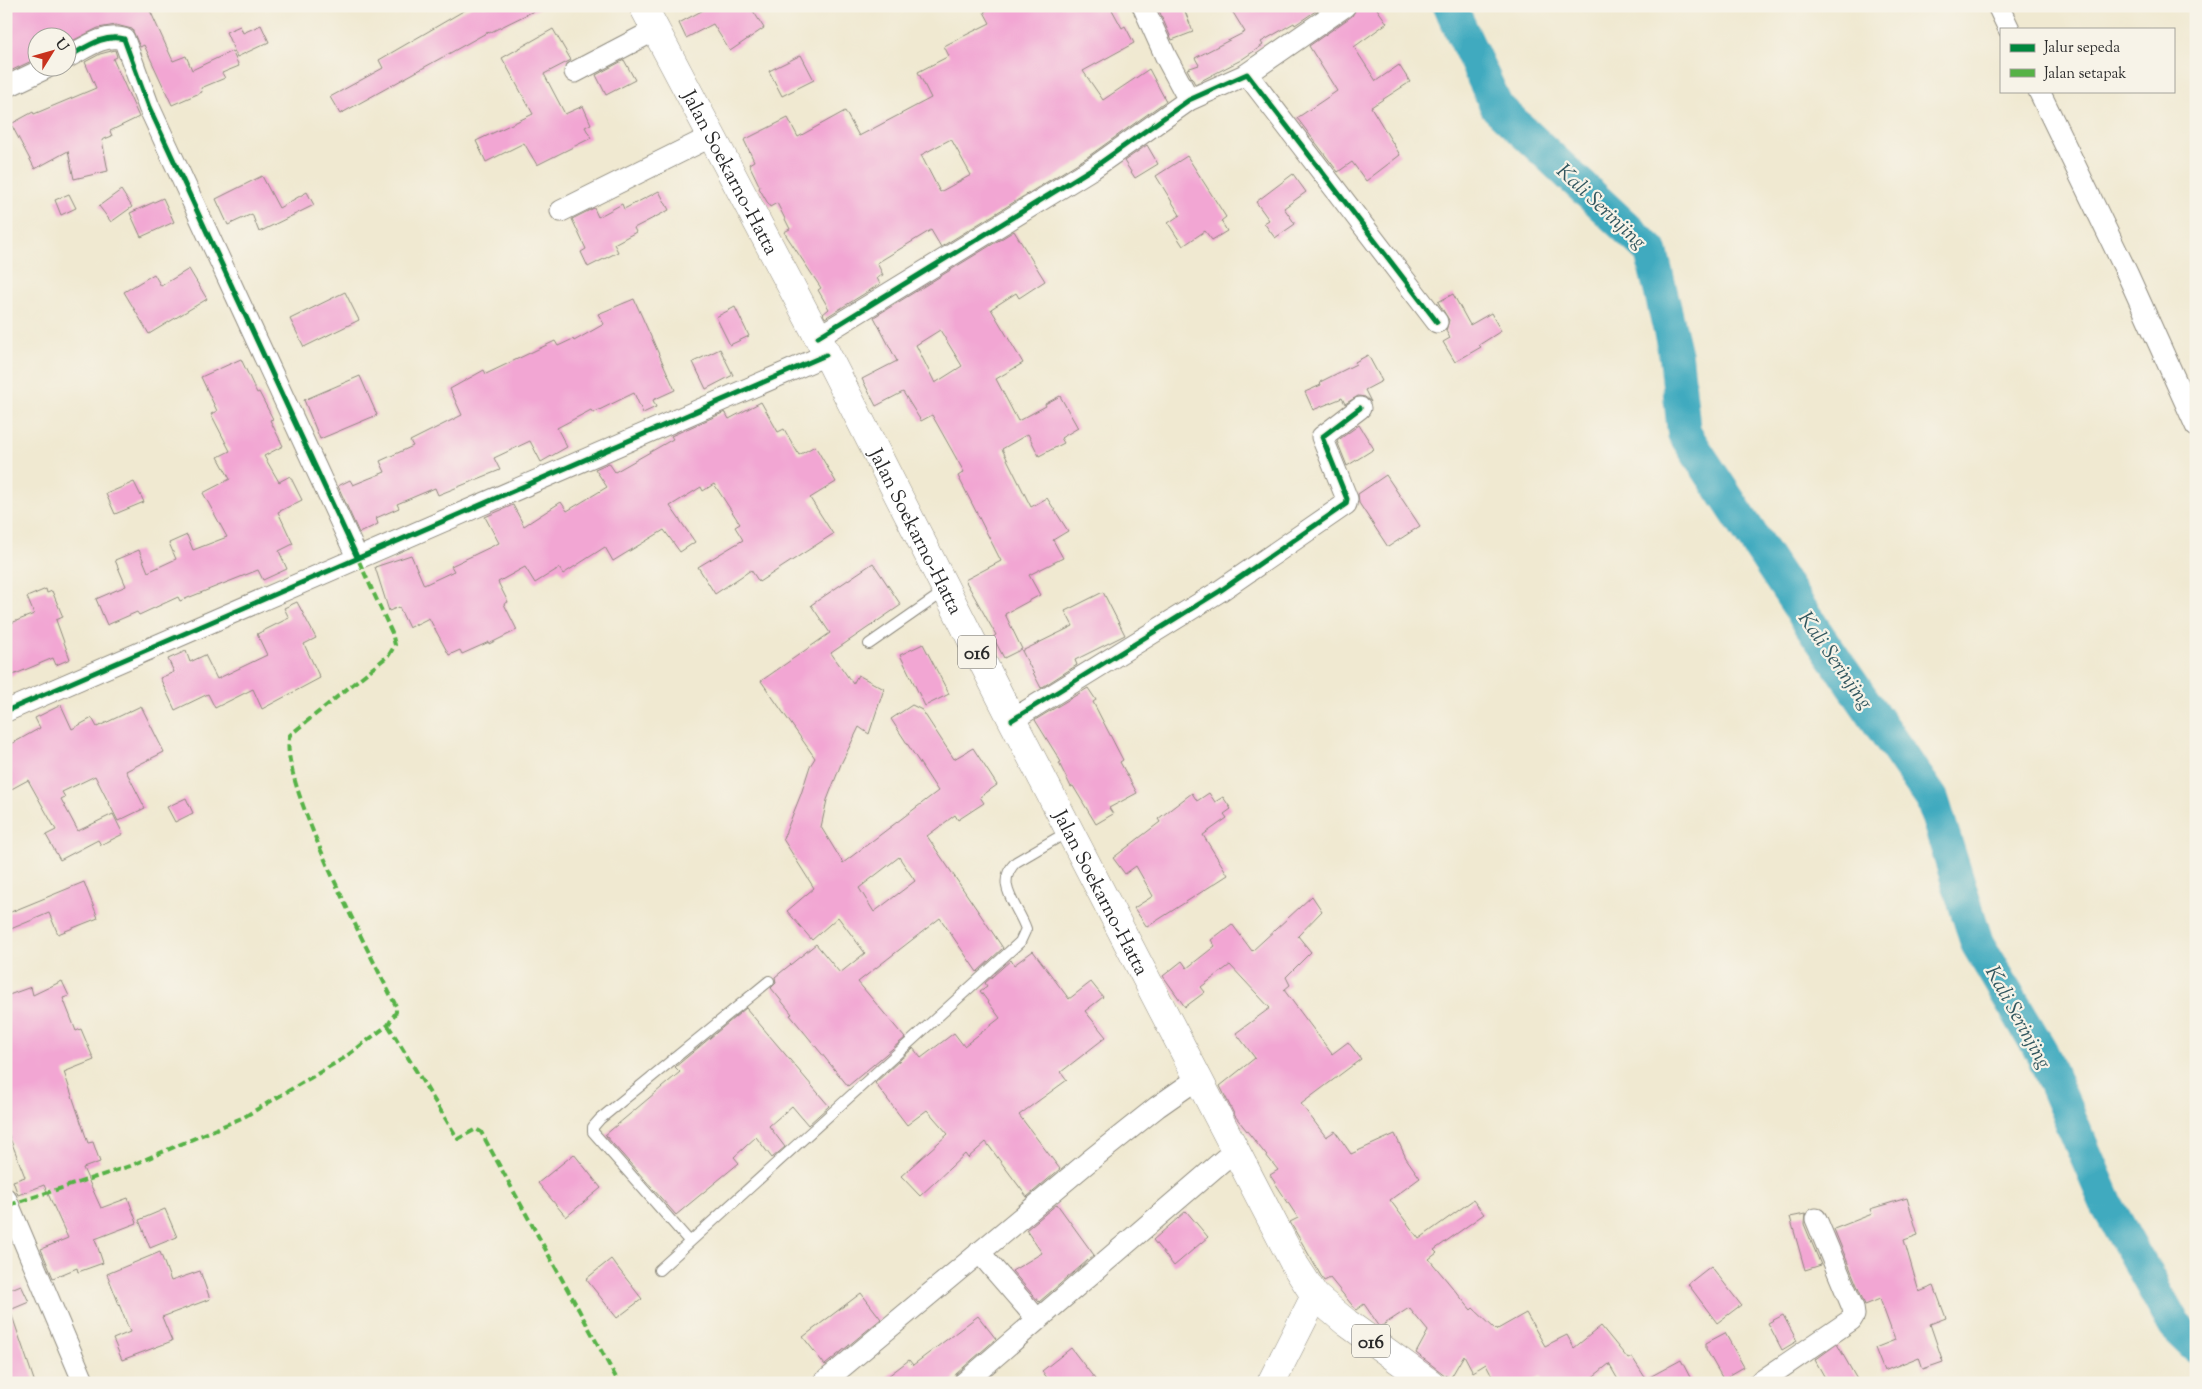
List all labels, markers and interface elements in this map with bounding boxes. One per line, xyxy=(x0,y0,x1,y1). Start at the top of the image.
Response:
north arrow xyxy=(28,28,78,78)
legend xyxy=(2000,28,2174,92)
text: U xyxy=(49,35,73,56)
text: Jalur sepeda xyxy=(2043,38,2120,59)
text: Jalan setapak xyxy=(2043,64,2127,85)
street label: Jalan Soekarno-Hatta xyxy=(673,85,784,261)
water label: Kali Serinjing xyxy=(1549,158,1652,257)
street label: Jalan Soekarno-Hatta xyxy=(859,443,968,620)
water label: Kali Serinjing xyxy=(1789,606,1879,716)
road number: 016 xyxy=(958,636,996,669)
street label: Jalan Soekarno-Hatta xyxy=(1044,805,1154,981)
water label: Kali Serinjing xyxy=(1977,961,2058,1075)
road number: 016 xyxy=(1352,1324,1390,1358)

